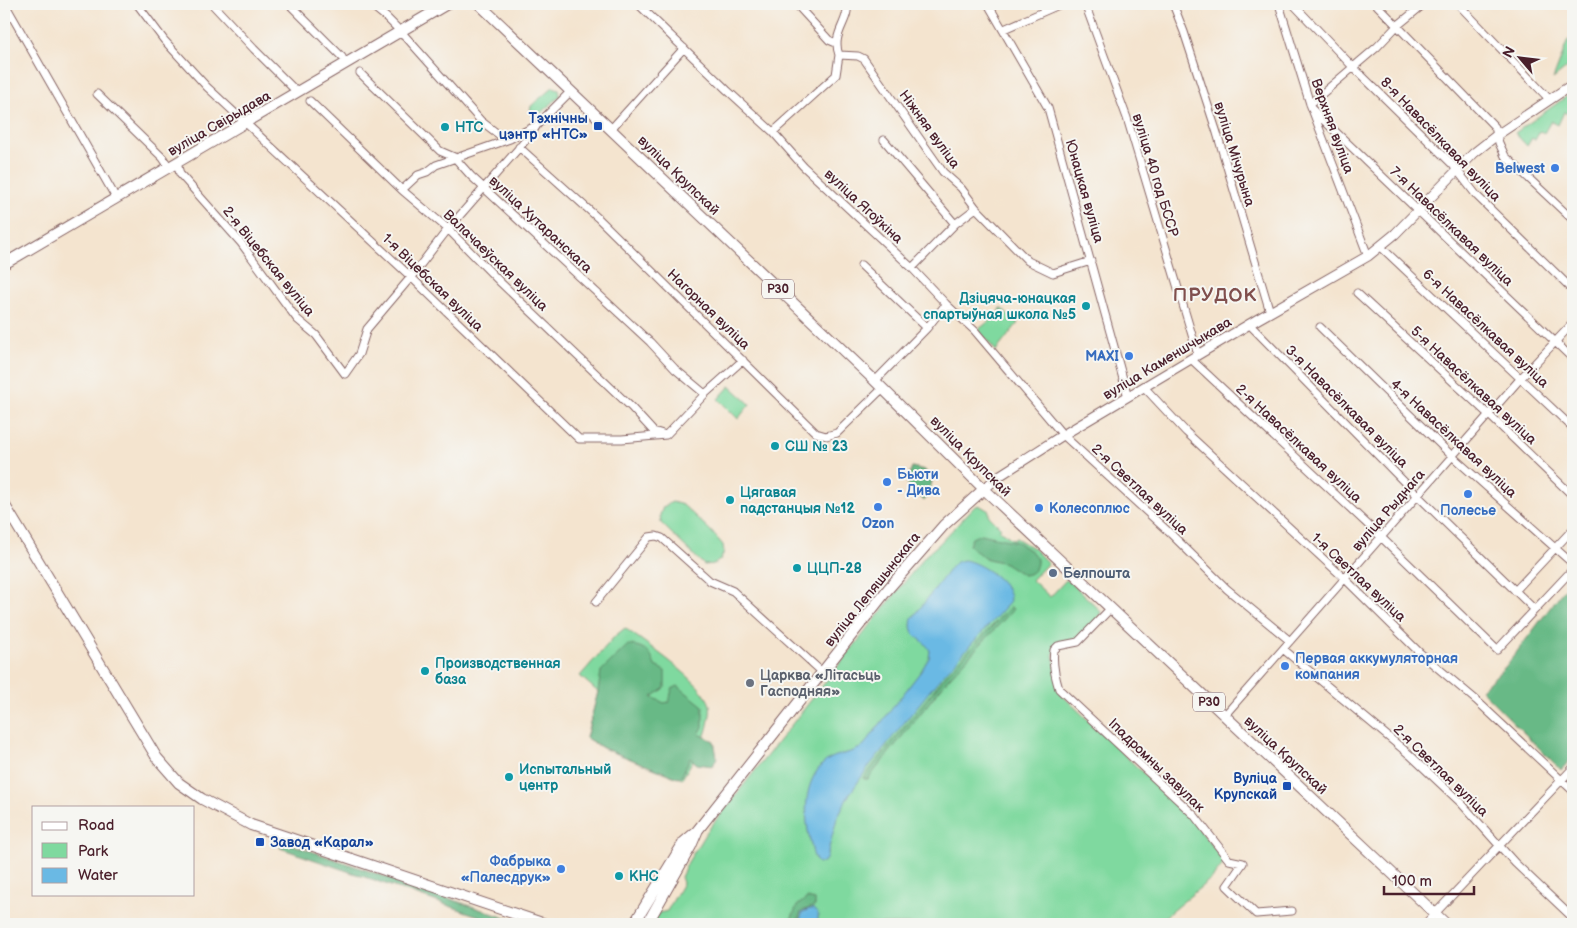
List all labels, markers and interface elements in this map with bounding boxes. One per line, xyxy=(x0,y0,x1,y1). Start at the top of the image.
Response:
north arrow xyxy=(1494,32,1544,82)
text: N xyxy=(1499,43,1519,61)
street label: 8-я Навасёлкавая вуліца xyxy=(1377,74,1505,205)
street label: Верхняя вуліца xyxy=(1307,76,1358,177)
street label: вуліца Свірыдава xyxy=(165,87,274,160)
street label: Ніжняя вуліца xyxy=(896,87,964,172)
street label: вуліца Мічурына xyxy=(1211,100,1259,209)
place label: Тэхнічны цэнтр «НТС» xyxy=(499,110,588,143)
street label: вуліца 40 год БССР xyxy=(1129,112,1182,239)
place label: НТС xyxy=(455,119,484,136)
marker: Тэхнічны цэнтр «НТС» xyxy=(592,120,604,132)
marker: НТС xyxy=(439,121,451,133)
street label: вуліца Крупскай xyxy=(634,132,723,219)
street label: Юнацкая вуліца xyxy=(1062,137,1108,246)
place label: Belwest xyxy=(1495,160,1545,177)
marker: Belwest xyxy=(1549,162,1561,174)
street label: 7-я Навасёлкавая вуліца xyxy=(1387,163,1517,290)
street label: вуліца Ягоўкіна xyxy=(821,166,907,248)
street label: вуліца Хутаранскага xyxy=(486,172,596,277)
street label: 2-я Віцебская вуліца xyxy=(219,203,319,320)
street label: Валачаеўская вуліца xyxy=(440,206,552,315)
street label: 1-я Віцебская вуліца xyxy=(379,230,487,335)
street label: 6-я Навасёлкавая вуліца xyxy=(1419,265,1553,392)
street label: Нагорная вуліца xyxy=(664,266,754,354)
road number: Р30 xyxy=(762,280,794,298)
district label: ПРУДОК xyxy=(1173,284,1257,307)
place label: Дзіцяча-юнацкая спартыўная школа №5 xyxy=(923,290,1076,323)
marker: Дзіцяча-юнацкая спартыўная школа №5 xyxy=(1080,300,1092,312)
street label: вуліца Каменшчыкава xyxy=(1100,313,1235,404)
street label: 5-я Навасёлкавая вуліца xyxy=(1407,323,1541,449)
street label: 3-я Навасёлкавая вуліца xyxy=(1282,342,1412,472)
place label: MAXI xyxy=(1085,348,1119,365)
marker: MAXI xyxy=(1123,350,1135,362)
street label: 4-я Навасёлкавая вуліца xyxy=(1387,375,1521,502)
street label: 2-я Навасёлкавая вуліца xyxy=(1232,381,1366,507)
street label: вуліца Крупскай xyxy=(927,412,1015,500)
place label: СШ № 23 xyxy=(785,438,848,455)
marker: СШ № 23 xyxy=(769,440,781,452)
street label: 2-я Светлая вуліца xyxy=(1088,440,1192,539)
place label: Бьюти - Дива xyxy=(897,466,941,499)
street label: вуліца Рыднага xyxy=(1348,466,1429,555)
marker: Бьюти - Дива xyxy=(881,476,893,488)
place label: Цягавая падстанцыя №12 xyxy=(740,484,855,517)
marker: Полесье xyxy=(1462,488,1474,500)
marker: Цягавая падстанцыя №12 xyxy=(724,494,736,506)
place label: Колесоплюс xyxy=(1049,500,1130,517)
marker: Ozon xyxy=(872,501,884,513)
marker: Колесоплюс xyxy=(1033,502,1045,514)
place label: Полесье xyxy=(1440,502,1496,519)
place label: Ozon xyxy=(862,515,894,532)
street label: вуліца Лепяшынскага xyxy=(821,528,924,650)
street label: 1-я Светлая вуліца xyxy=(1308,529,1410,626)
place label: ЦЦП-28 xyxy=(807,560,862,577)
marker: ЦЦП-28 xyxy=(791,562,803,574)
place label: Белпошта xyxy=(1063,565,1131,582)
marker: Белпошта xyxy=(1047,567,1059,579)
place label: Первая аккумуляторная компания xyxy=(1295,650,1458,683)
place label: Производственная база xyxy=(435,655,561,688)
marker: Первая аккумуляторная компания xyxy=(1279,660,1291,672)
marker: Производственная база xyxy=(419,665,431,677)
place label: Царква «Літасьць Гасподняя» xyxy=(760,667,882,700)
marker: Царква «Літасьць Гасподняя» xyxy=(744,677,756,689)
road number: Р30 xyxy=(1193,692,1225,712)
street label: вуліца Крупскай xyxy=(1241,713,1331,798)
street label: Іпадромны завулак xyxy=(1105,715,1209,816)
street label: 2-я Светлая вуліца xyxy=(1390,721,1492,821)
place label: Испытальный центр xyxy=(519,761,611,794)
place label: Вуліца Крупскай xyxy=(1214,770,1278,803)
marker: Испытальный центр xyxy=(503,771,515,783)
marker: Вуліца Крупскай xyxy=(1281,780,1293,792)
legend xyxy=(32,806,195,896)
text: Road xyxy=(78,816,114,835)
place label: Завод «Карал» xyxy=(270,834,374,851)
marker: Завод «Карал» xyxy=(254,836,266,848)
text: Park xyxy=(78,842,109,861)
place label: Фабрыка «Палесдрук» xyxy=(460,853,552,886)
marker: Фабрыка «Палесдрук» xyxy=(555,863,567,875)
scale bar xyxy=(1384,863,1474,895)
text: Water xyxy=(78,866,118,885)
place label: КНС xyxy=(629,868,659,885)
marker: КНС xyxy=(613,870,625,882)
text: 100 m xyxy=(1392,872,1432,891)

